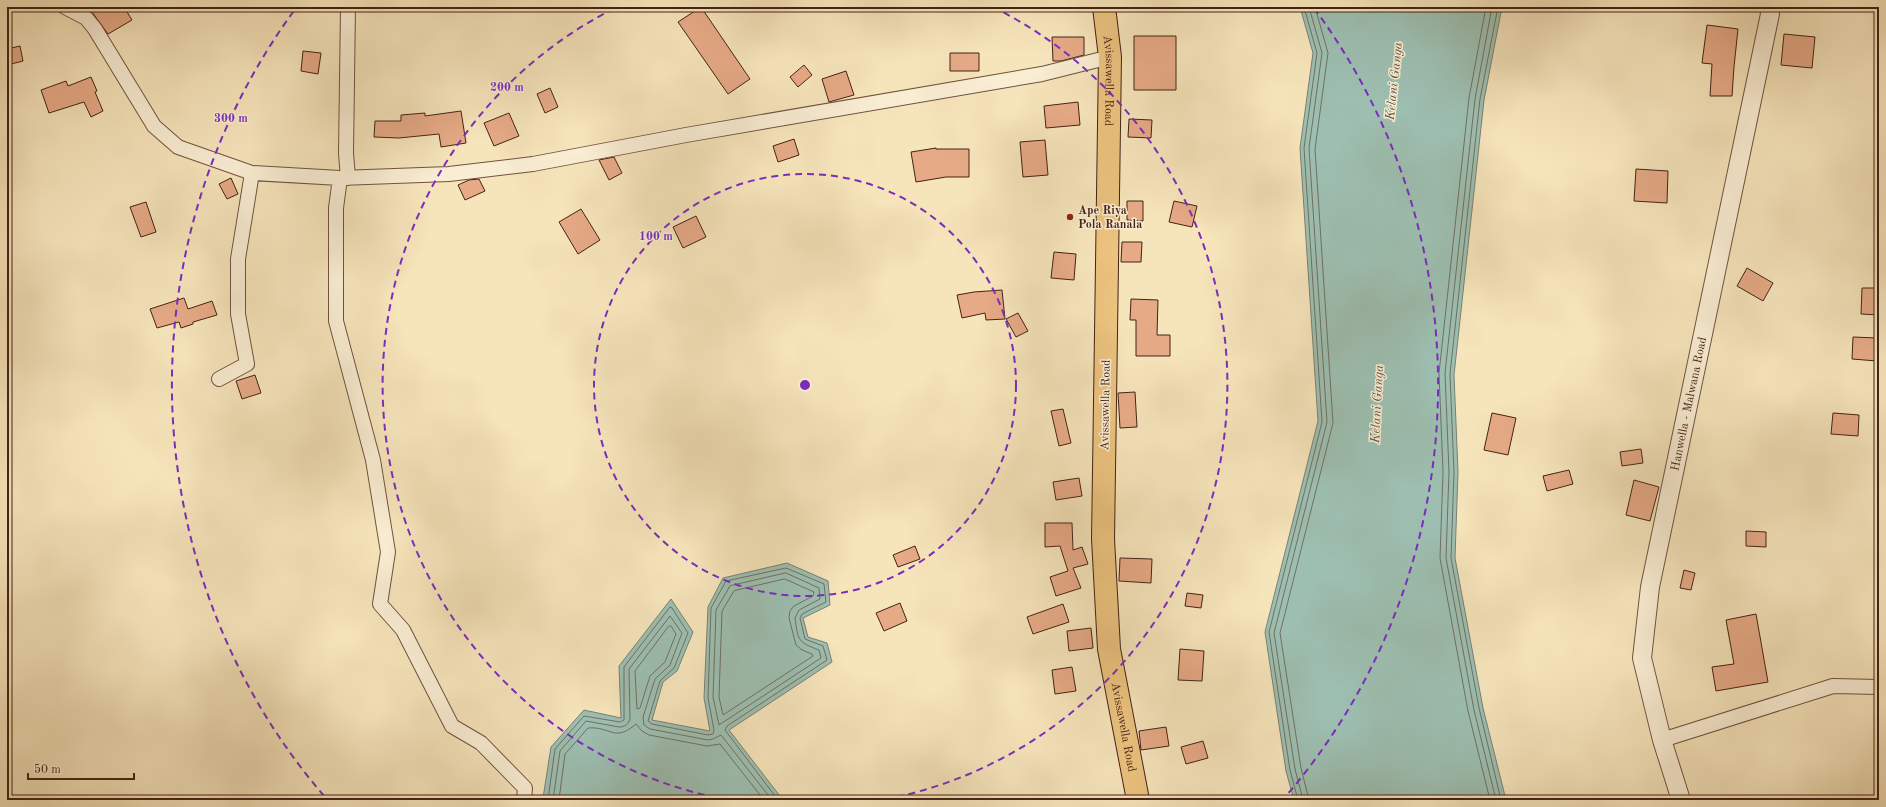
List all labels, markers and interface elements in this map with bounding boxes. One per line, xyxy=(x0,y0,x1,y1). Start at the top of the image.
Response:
street label: Avissawella Road xyxy=(1100,35,1115,126)
water label: Kelani Ganga xyxy=(1384,41,1405,122)
text: 200 m xyxy=(490,82,524,94)
text: 300 m xyxy=(214,113,248,125)
place label: Ape Riya Pola Ranala xyxy=(1078,205,1142,231)
marker: Ape Riya Pola Ranala xyxy=(1065,212,1075,222)
text: 100 m xyxy=(639,231,673,243)
street label: Hanwella - Malwana Road xyxy=(1669,336,1709,472)
street label: Avissawella Road xyxy=(1099,360,1113,451)
water label: Kelani Ganga xyxy=(1369,364,1386,445)
centre of rings xyxy=(798,378,812,392)
street label: Avissawella Road xyxy=(1109,681,1137,773)
scale bar xyxy=(28,755,134,781)
text: 50 m xyxy=(34,763,61,776)

